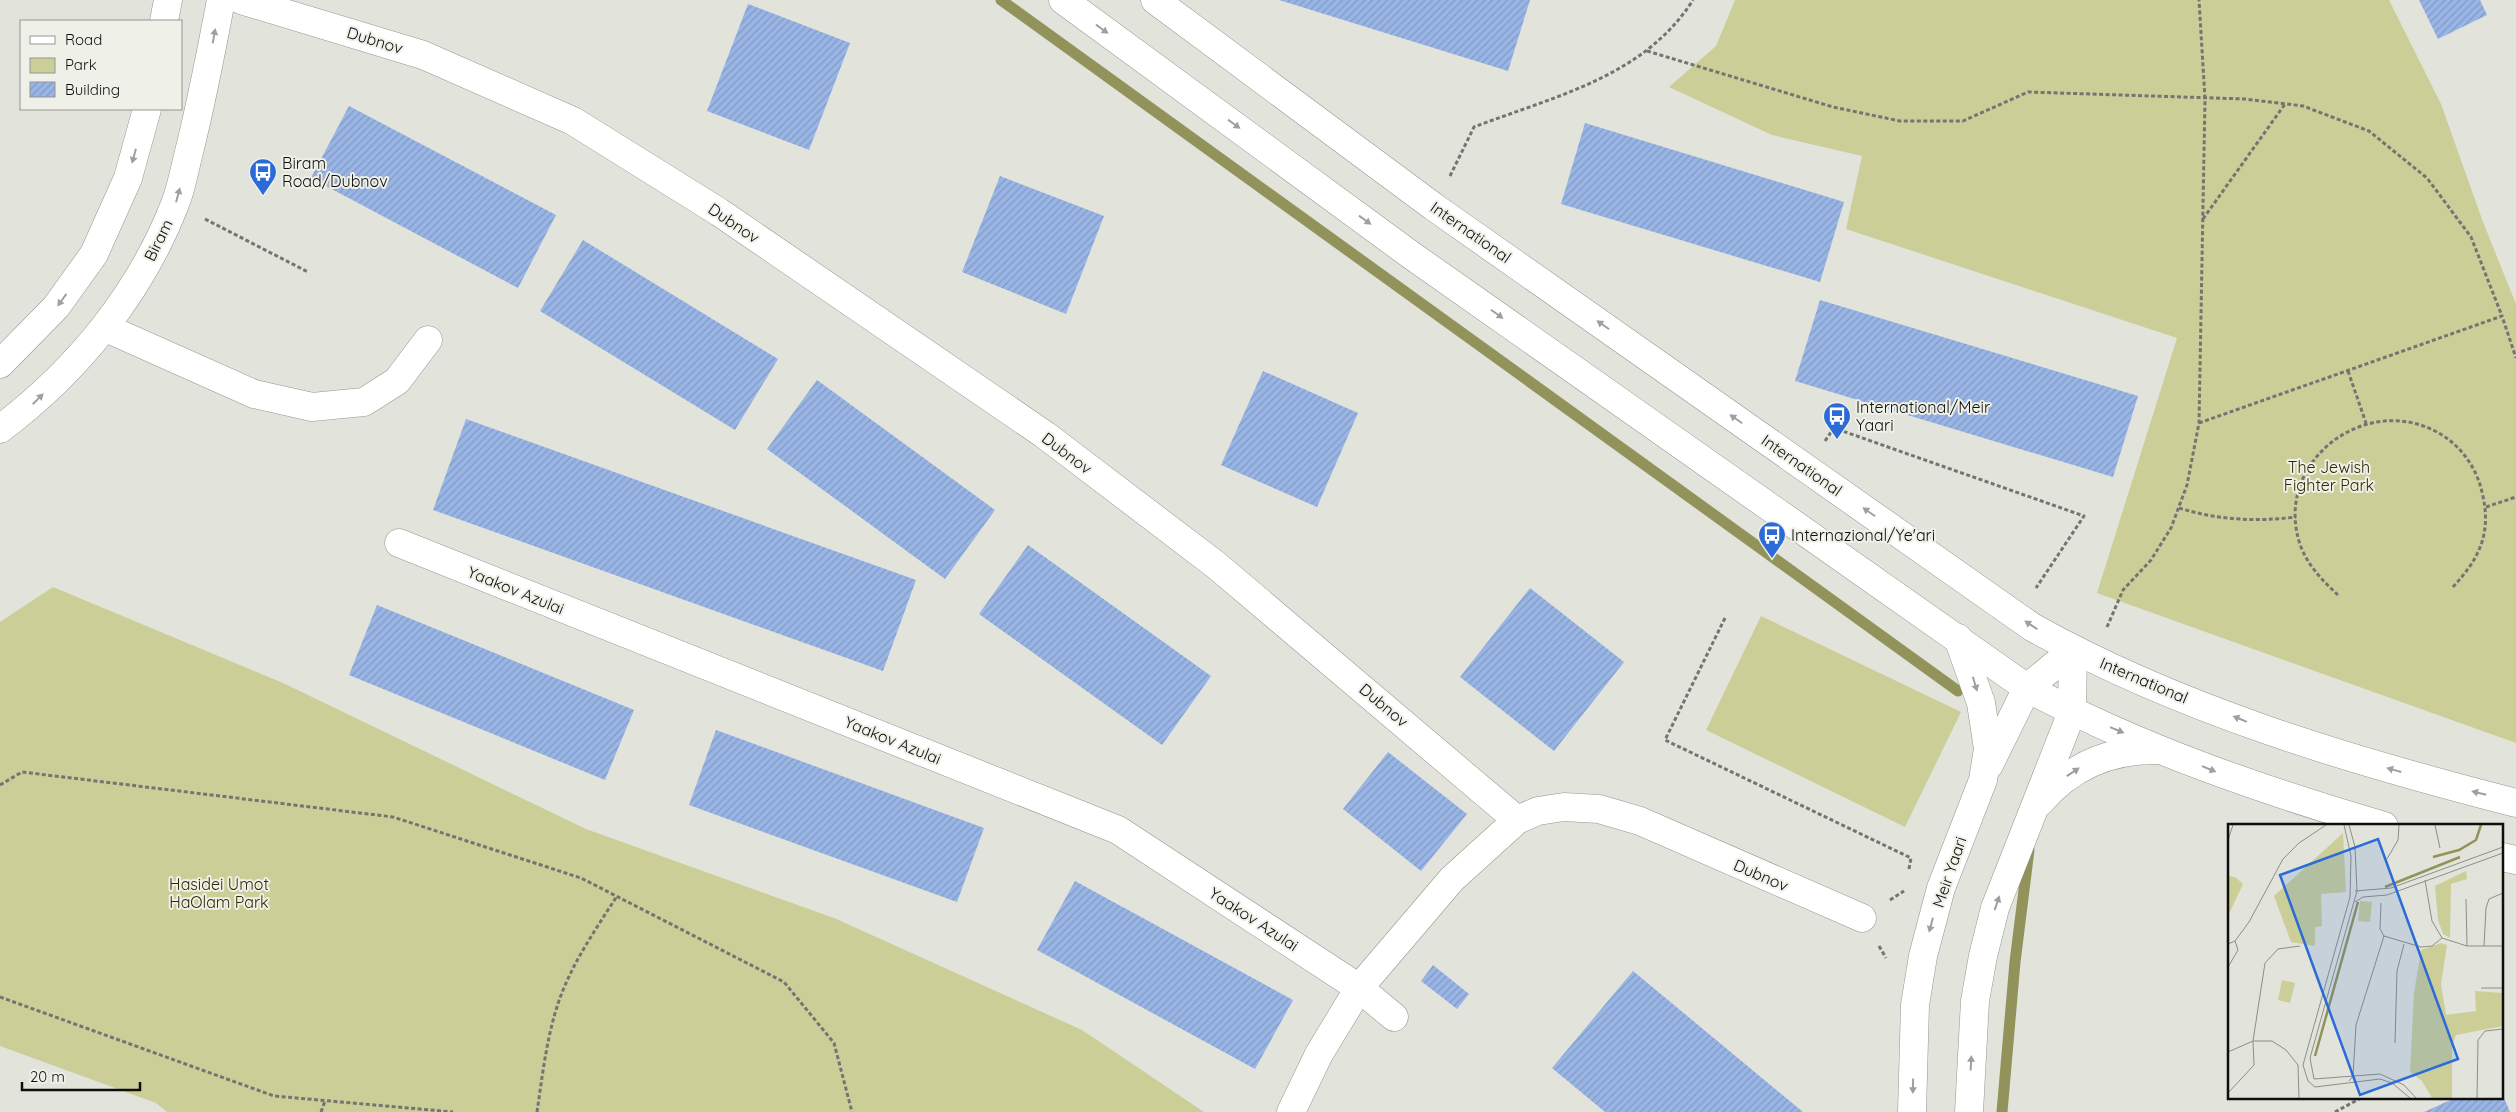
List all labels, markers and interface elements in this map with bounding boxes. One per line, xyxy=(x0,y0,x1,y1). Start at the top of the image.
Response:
legend xyxy=(20,20,182,110)
street label: Dubnov xyxy=(345,22,405,58)
one-way arrow xyxy=(1095,24,1109,34)
one-way arrow xyxy=(210,29,218,44)
text: Road xyxy=(65,30,102,49)
text: Park xyxy=(65,55,97,74)
text: Building xyxy=(65,80,120,99)
one-way arrow xyxy=(1227,119,1240,129)
one-way arrow xyxy=(130,148,138,163)
place label: Biram Road/Dubnov xyxy=(282,153,388,191)
bus stop icon: Biram Road/Dubnov xyxy=(248,157,278,196)
one-way arrow xyxy=(174,187,182,202)
street label: International xyxy=(1427,197,1515,267)
street label: Dubnov xyxy=(705,199,763,247)
one-way arrow xyxy=(1358,215,1372,225)
street label: Biram xyxy=(139,216,177,264)
one-way arrow xyxy=(57,293,67,307)
one-way arrow xyxy=(1490,309,1504,319)
one-way arrow xyxy=(1597,320,1610,330)
one-way arrow xyxy=(32,393,44,405)
place label: International/Meir Yaari xyxy=(1856,397,1990,435)
bus stop icon: International/Meir Yaari xyxy=(1822,401,1852,440)
one-way arrow xyxy=(1730,414,1743,424)
street label: Dubnov xyxy=(1038,428,1096,478)
street label: International xyxy=(1758,430,1846,500)
park label: The Jewish Fighter Park xyxy=(2284,457,2374,495)
one-way arrow xyxy=(1863,507,1876,517)
bus stop icon: Internazional/Ye'ari xyxy=(1757,520,1787,559)
place label: Internazional/Ye'ari xyxy=(1791,525,1935,545)
street label: Yaakov Azulai xyxy=(465,562,567,618)
one-way arrow xyxy=(2024,621,2038,630)
street label: International xyxy=(2097,652,2191,708)
one-way arrow xyxy=(1972,676,1979,691)
street label: Dubnov xyxy=(1356,679,1412,731)
street label: Yaakov Azulai xyxy=(842,712,944,768)
one-way arrow xyxy=(2233,715,2247,723)
one-way arrow xyxy=(2110,727,2124,735)
one-way arrow xyxy=(2202,765,2217,773)
one-way arrow xyxy=(2387,766,2402,774)
one-way arrow xyxy=(2066,768,2080,777)
one-way arrow xyxy=(2471,789,2486,797)
inset map xyxy=(2228,824,2504,1100)
street label: Meir Yaari xyxy=(1928,834,1970,910)
street label: Dubnov xyxy=(1731,855,1791,895)
park label: Hasidei Umot HaOlam Park xyxy=(169,874,269,912)
street label: Yaakov Azulai xyxy=(1206,883,1302,955)
one-way arrow xyxy=(1993,896,2001,911)
one-way arrow xyxy=(1927,917,1935,933)
one-way arrow xyxy=(1967,1055,1975,1071)
scale bar xyxy=(22,1060,140,1092)
text: 20 m xyxy=(30,1067,65,1086)
one-way arrow xyxy=(1909,1078,1917,1094)

